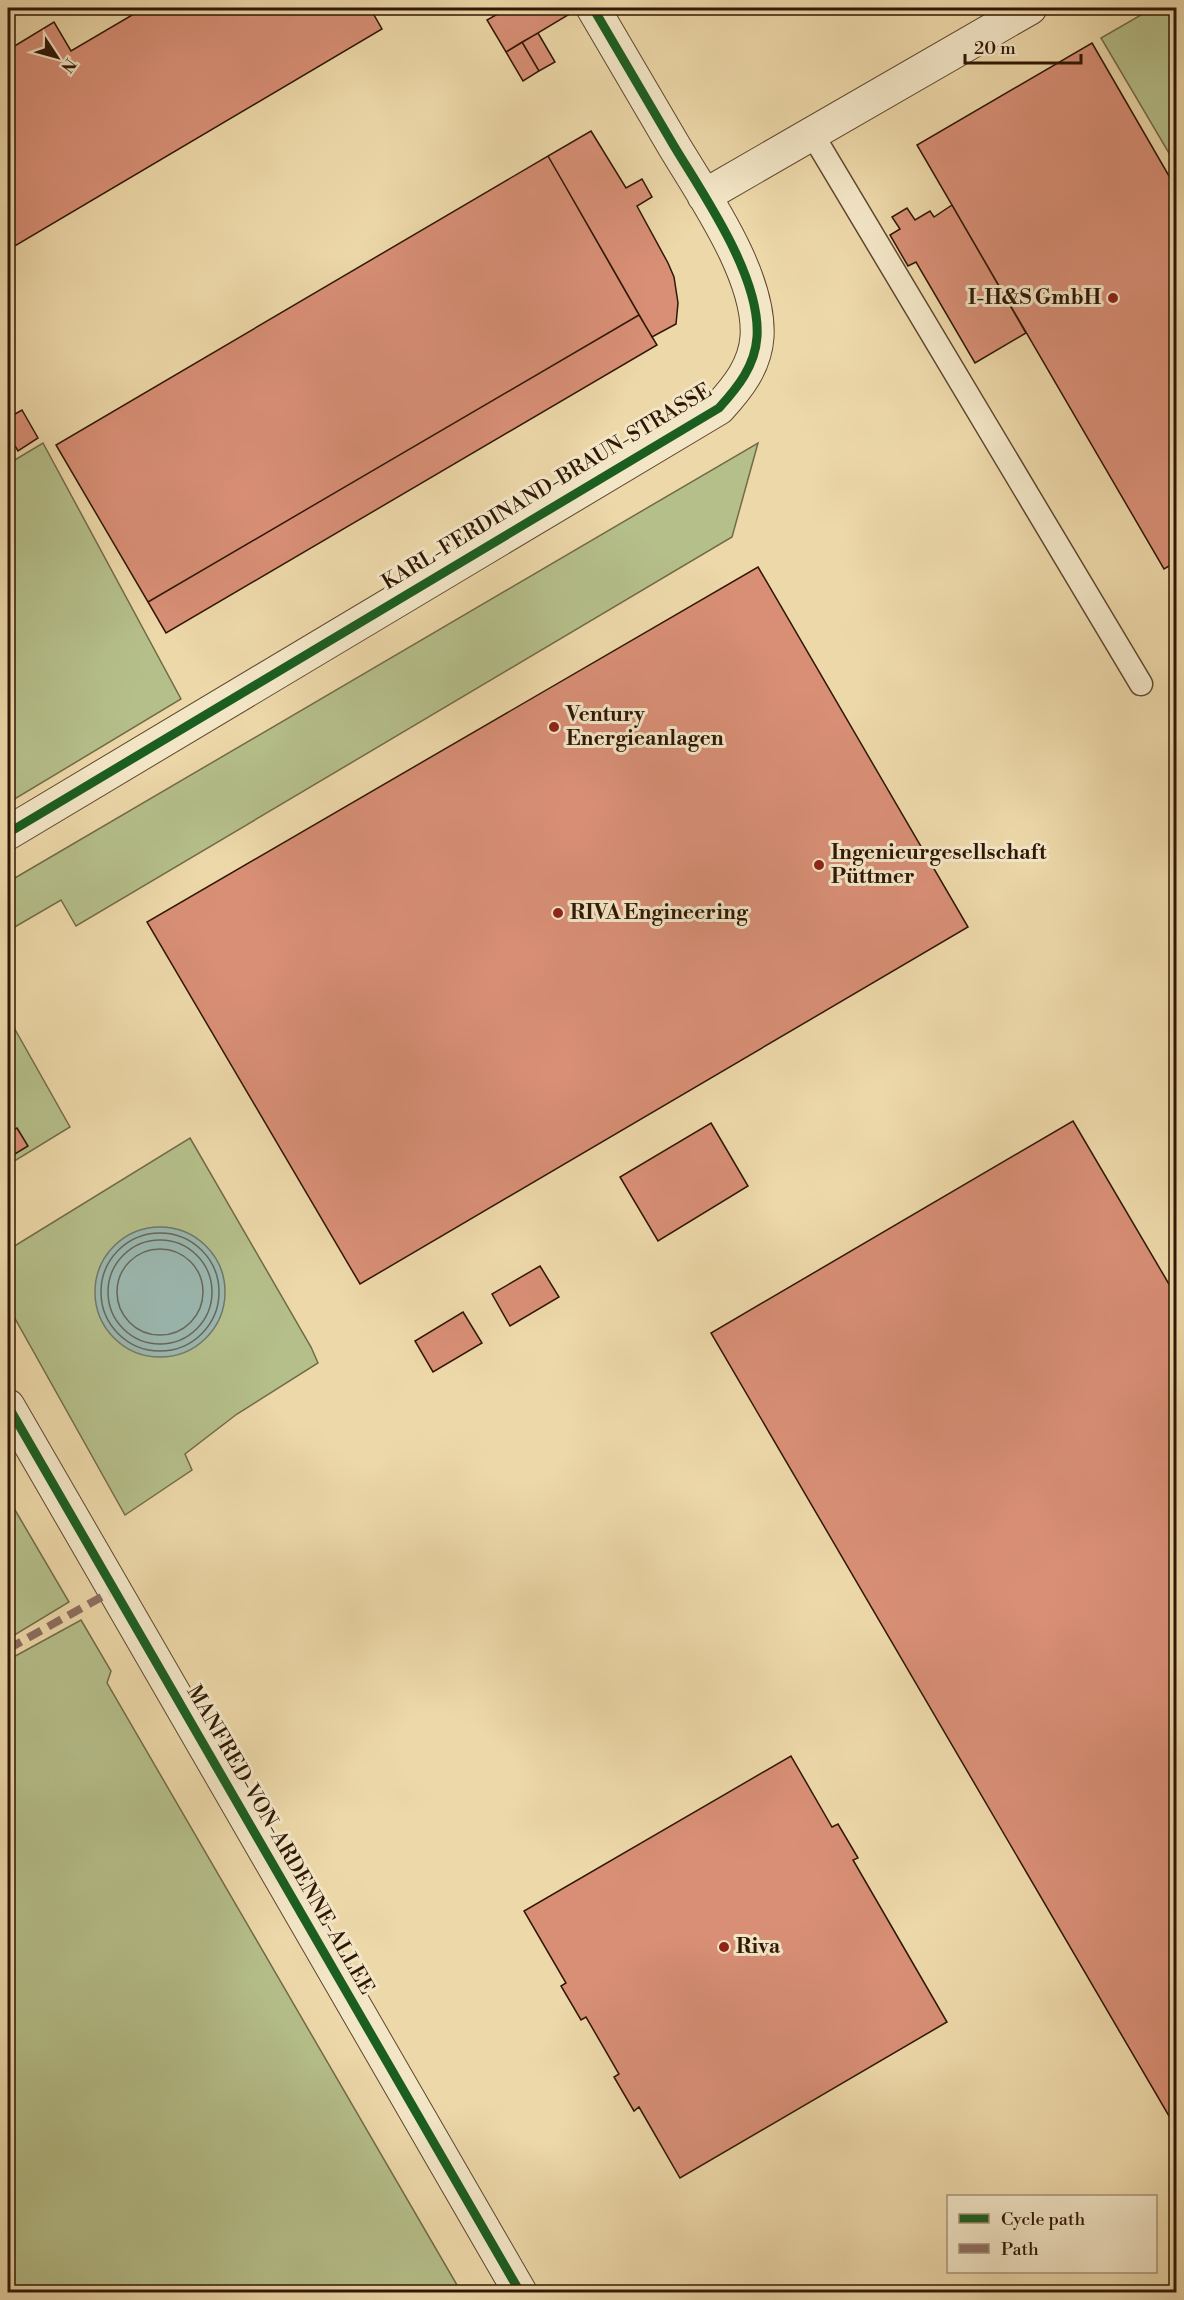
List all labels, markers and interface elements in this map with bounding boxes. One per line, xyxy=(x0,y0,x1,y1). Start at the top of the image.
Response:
north arrow xyxy=(27,27,87,87)
scale bar xyxy=(965,27,1080,65)
text: 20 m xyxy=(974,37,1016,60)
text: N xyxy=(56,54,80,77)
place label: I-H&S GmbH xyxy=(968,285,1102,311)
marker: I-H&S GmbH xyxy=(1106,291,1120,305)
street label: KARL-FERDINAND-BRAUN-STRASSE xyxy=(377,378,717,596)
place label: Ventury Energieanlagen xyxy=(565,702,724,752)
marker: Ventury Energieanlagen xyxy=(547,720,561,734)
place label: Ingenieurgesellschaft Püttmer xyxy=(831,840,1047,890)
marker: Ingenieurgesellschaft Püttmer xyxy=(812,858,826,872)
place label: RIVA Engineering xyxy=(570,900,749,926)
marker: RIVA Engineering xyxy=(551,906,565,920)
street label: MANFRED-VON-ARDENNE-ALLEE xyxy=(181,1681,379,1999)
place label: Riva xyxy=(736,1934,781,1960)
marker: Riva xyxy=(717,1940,731,1954)
legend xyxy=(947,2195,1157,2273)
text: Cycle path xyxy=(1001,2208,1085,2231)
text: Path xyxy=(1001,2238,1039,2261)

